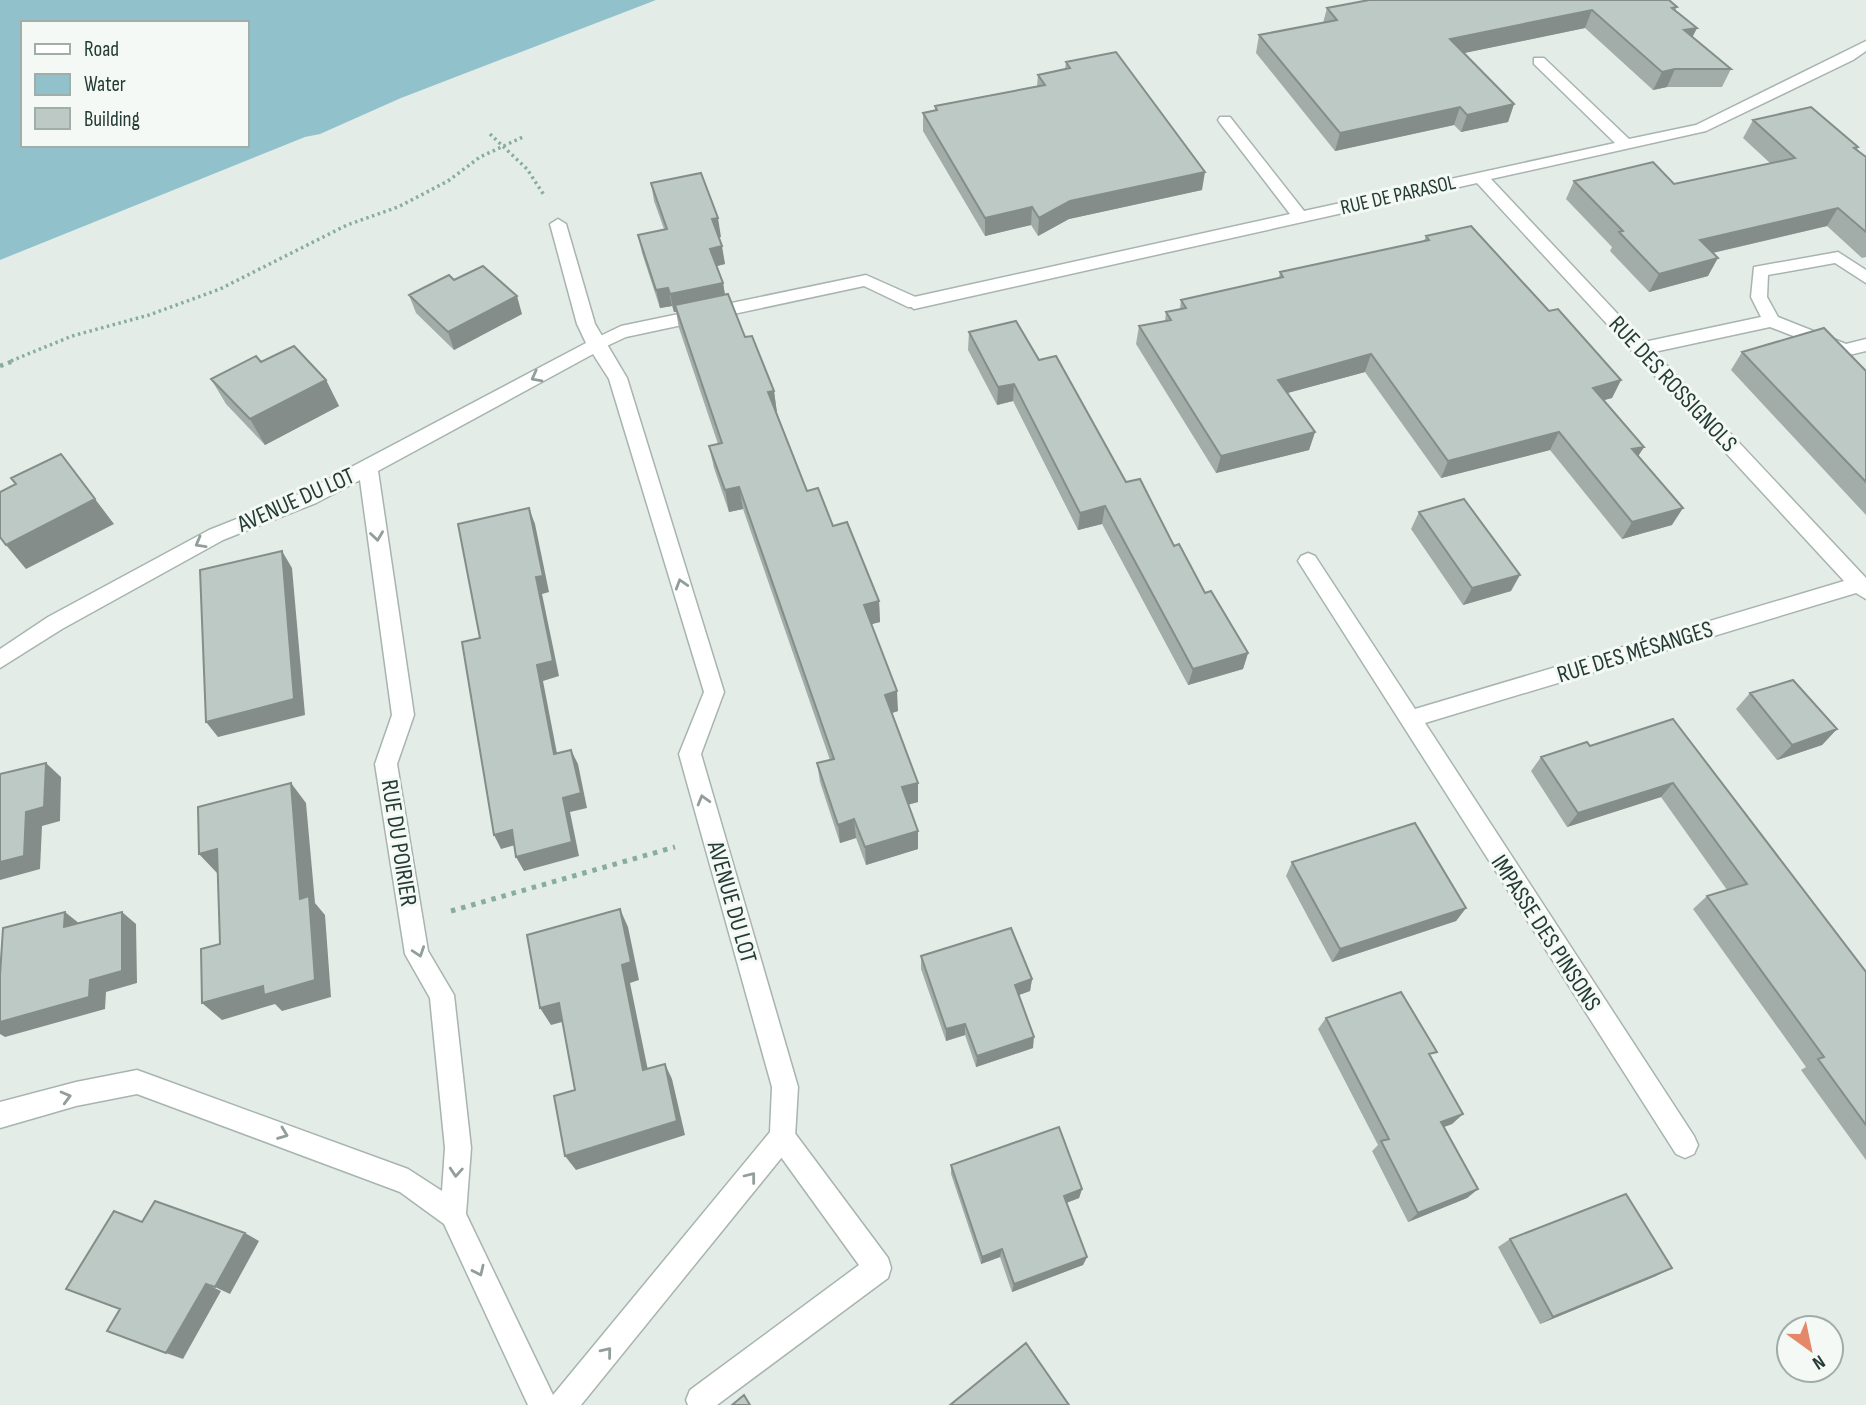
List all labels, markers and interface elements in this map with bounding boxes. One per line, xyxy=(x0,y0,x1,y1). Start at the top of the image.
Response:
legend xyxy=(21,21,248,147)
text: Road xyxy=(84,37,119,62)
text: Water xyxy=(84,72,126,97)
text: Building xyxy=(84,107,140,132)
street label: RUE DE PARASOL xyxy=(1338,170,1458,220)
street label: RUE DES ROSSIGNOLS xyxy=(1603,310,1743,458)
one-way arrow xyxy=(530,369,543,383)
street label: AVENUE DU LOT xyxy=(232,461,359,539)
one-way arrow xyxy=(370,530,385,542)
one-way arrow xyxy=(195,535,208,548)
one-way arrow xyxy=(674,578,689,590)
street label: RUE DES MÉSANGES xyxy=(1554,615,1716,689)
street label: RUE DU POIRIER xyxy=(375,778,423,908)
one-way arrow xyxy=(696,794,711,806)
street label: AVENUE DU LOT xyxy=(701,837,763,966)
street label: IMPASSE DES PINSONS xyxy=(1485,849,1607,1017)
one-way arrow xyxy=(410,945,425,957)
one-way arrow xyxy=(60,1091,72,1105)
one-way arrow xyxy=(276,1125,288,1139)
one-way arrow xyxy=(449,1167,464,1178)
one-way arrow xyxy=(743,1172,755,1185)
one-way arrow xyxy=(471,1264,485,1276)
north arrow xyxy=(1775,1314,1845,1384)
one-way arrow xyxy=(598,1348,611,1360)
text: N xyxy=(1808,1350,1829,1374)

